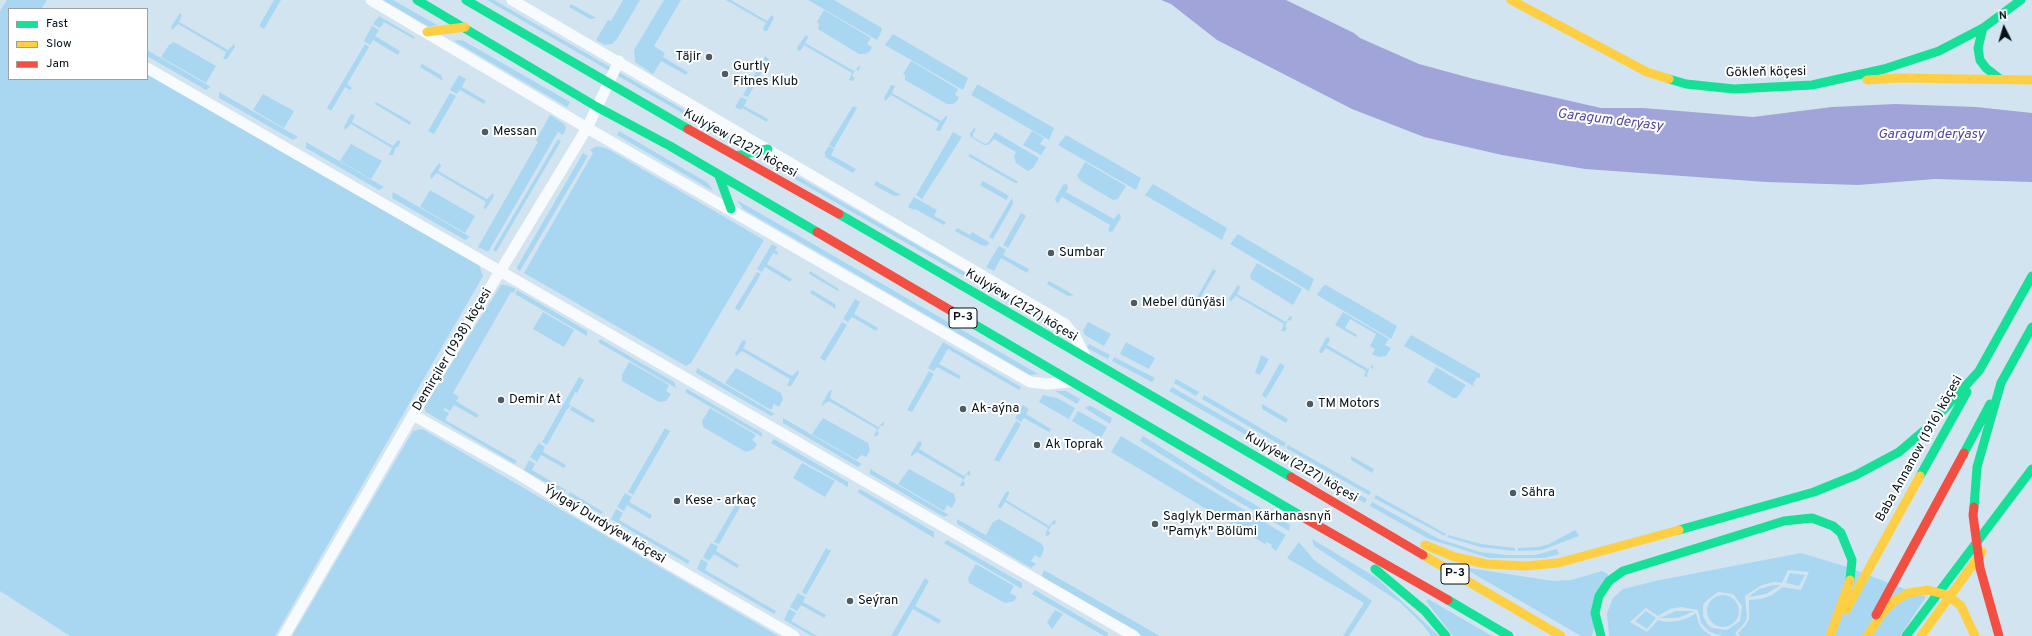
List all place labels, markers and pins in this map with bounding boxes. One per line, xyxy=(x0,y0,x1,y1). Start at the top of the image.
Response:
place label: Täjir xyxy=(676,49,701,65)
marker: Täjir xyxy=(704,52,714,62)
place label: Gurtly Fitnes Klub xyxy=(733,59,798,90)
marker: Gurtly Fitnes Klub xyxy=(720,69,730,79)
place label: Messan xyxy=(493,124,537,140)
marker: Messan xyxy=(480,127,490,137)
place label: Sumbar xyxy=(1059,245,1105,261)
marker: Sumbar xyxy=(1046,248,1056,258)
place label: Mebel dünýäsi xyxy=(1142,295,1225,311)
marker: Mebel dünýäsi xyxy=(1129,298,1139,308)
place label: Demir At xyxy=(509,392,561,408)
marker: Demir At xyxy=(496,395,506,405)
place label: TM Motors xyxy=(1318,396,1380,412)
marker: TM Motors xyxy=(1305,399,1315,409)
place label: Ak-aýna xyxy=(971,401,1019,417)
marker: Ak-aýna xyxy=(958,404,968,414)
place label: Ak Toprak xyxy=(1045,437,1103,453)
marker: Ak Toprak xyxy=(1032,440,1042,450)
place label: Sähra xyxy=(1521,485,1555,501)
marker: Sähra xyxy=(1508,488,1518,498)
place label: Kese - arkaç xyxy=(685,493,756,509)
marker: Kese - arkaç xyxy=(672,496,682,506)
place label: Saglyk Derman Kärhanasnyň "Pamyk" Bölümi xyxy=(1163,509,1331,540)
marker: Saglyk Derman Kärhanasnyň "Pamyk" Bölümi xyxy=(1150,519,1160,529)
place label: Seýran xyxy=(858,593,898,609)
marker: Seýran xyxy=(845,596,855,606)

